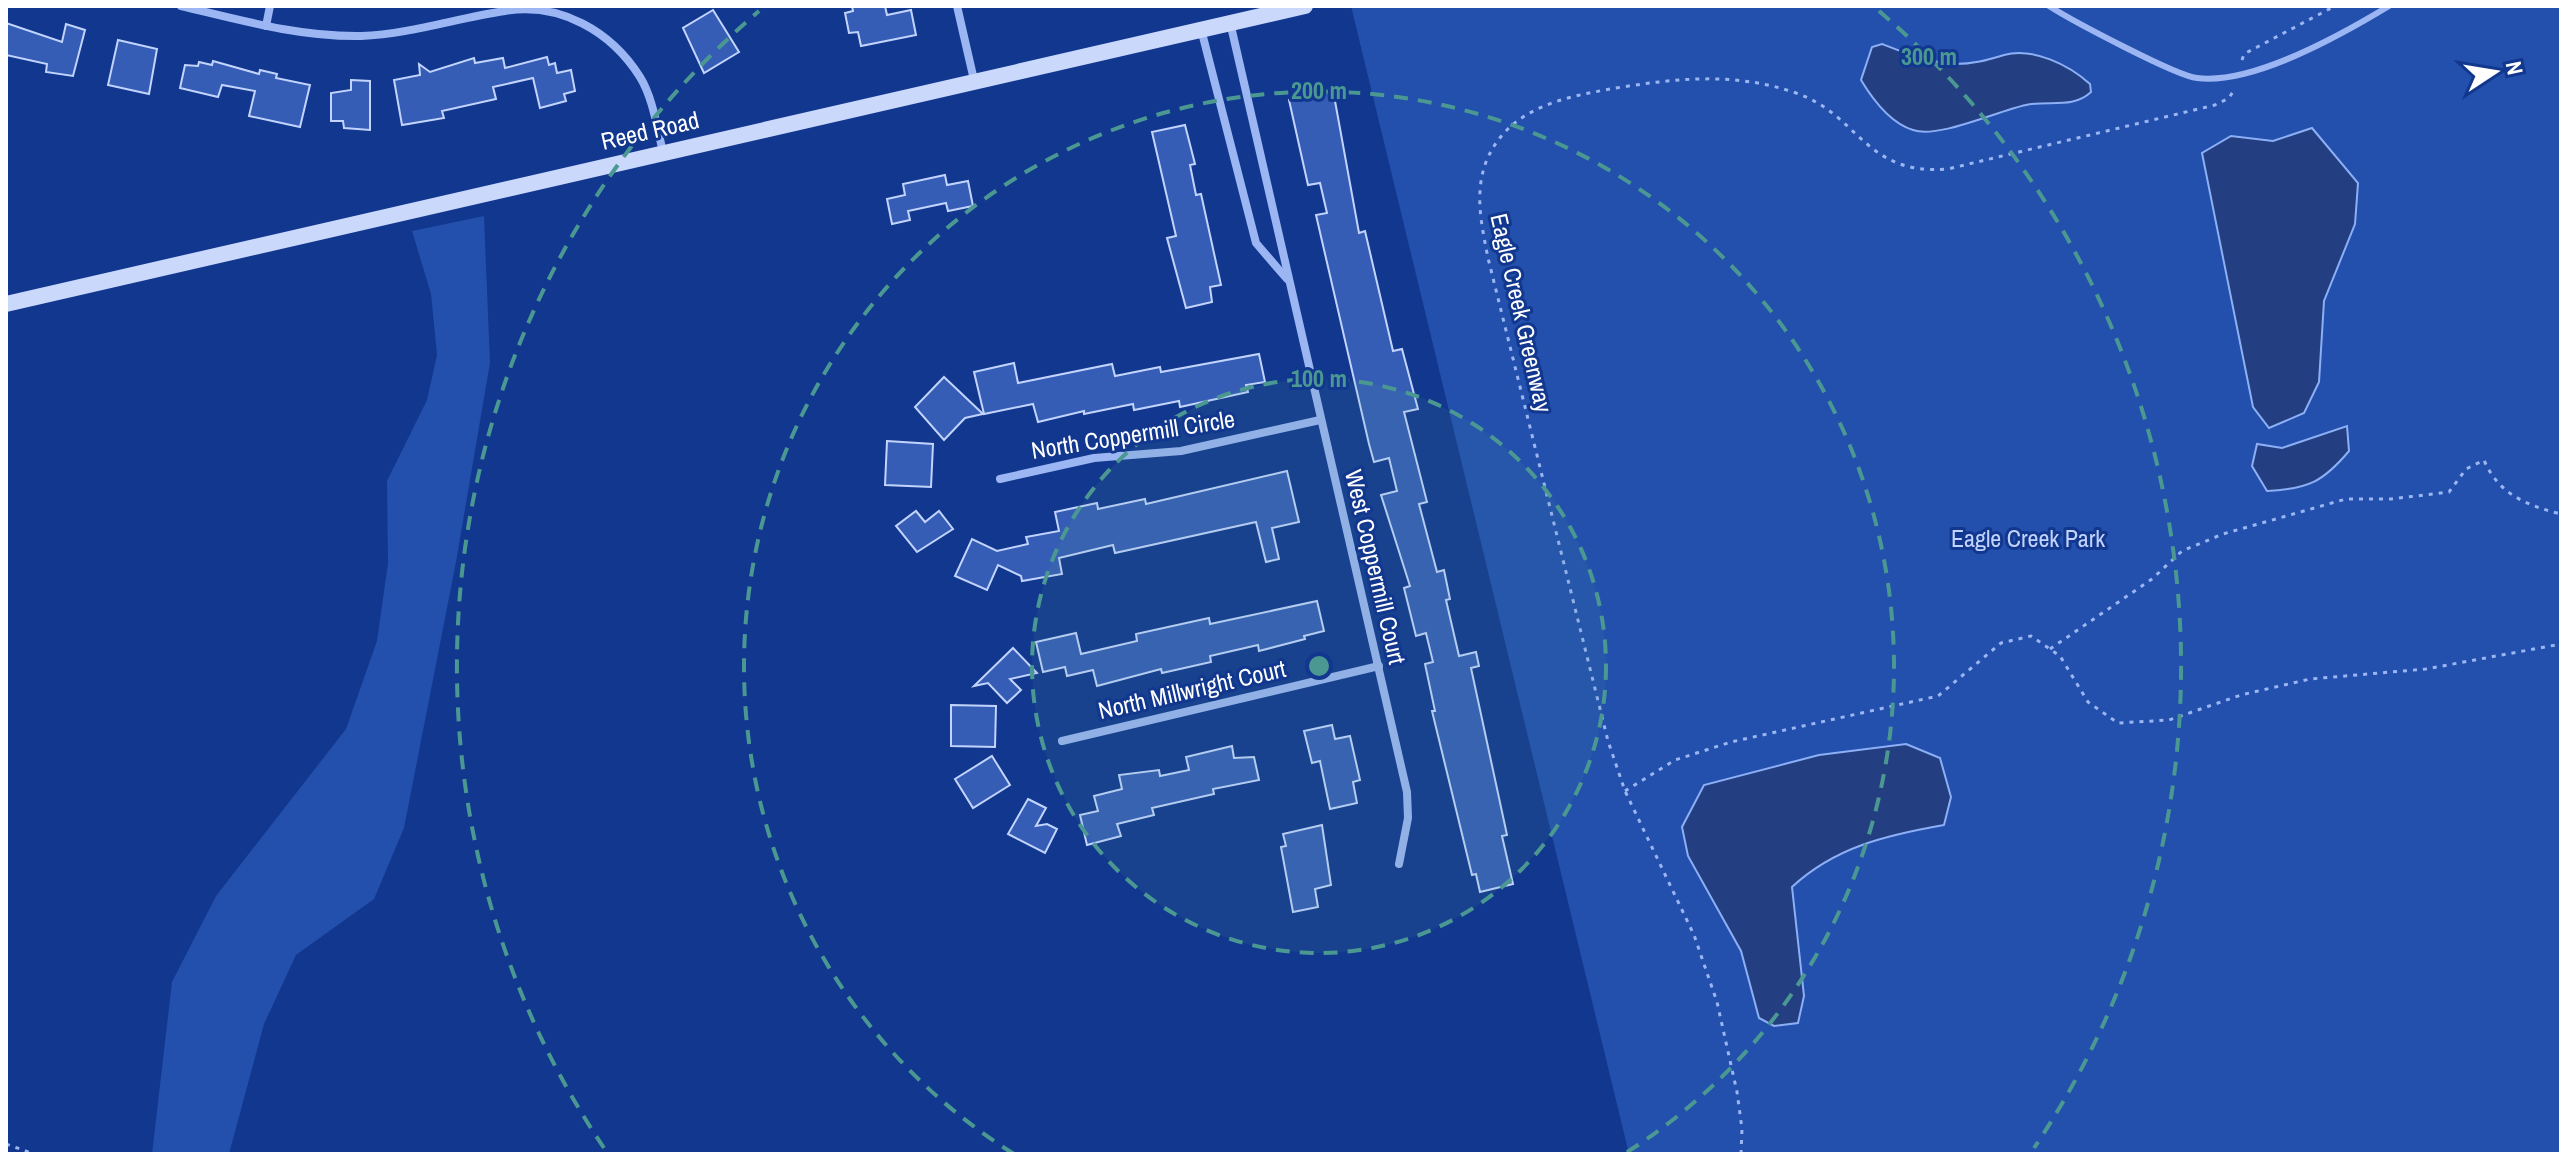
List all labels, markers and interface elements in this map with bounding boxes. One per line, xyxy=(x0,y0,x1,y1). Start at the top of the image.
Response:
north arrow xyxy=(2455,32,2535,112)
text: 300 m xyxy=(1901,40,1957,72)
text: N xyxy=(2499,58,2531,77)
text: 200 m xyxy=(1291,74,1347,106)
street label: Reed Road xyxy=(598,103,702,157)
street label: Eagle Creek Greenway xyxy=(1484,210,1560,416)
text: 100 m xyxy=(1291,362,1347,394)
street label: North Coppermill Circle xyxy=(1029,402,1237,466)
street label: West Coppermill Court xyxy=(1338,466,1414,668)
park label: Eagle Creek Park xyxy=(1951,522,2105,554)
street label: North Millwright Court xyxy=(1095,652,1289,726)
centre of rings xyxy=(1305,652,1333,680)

